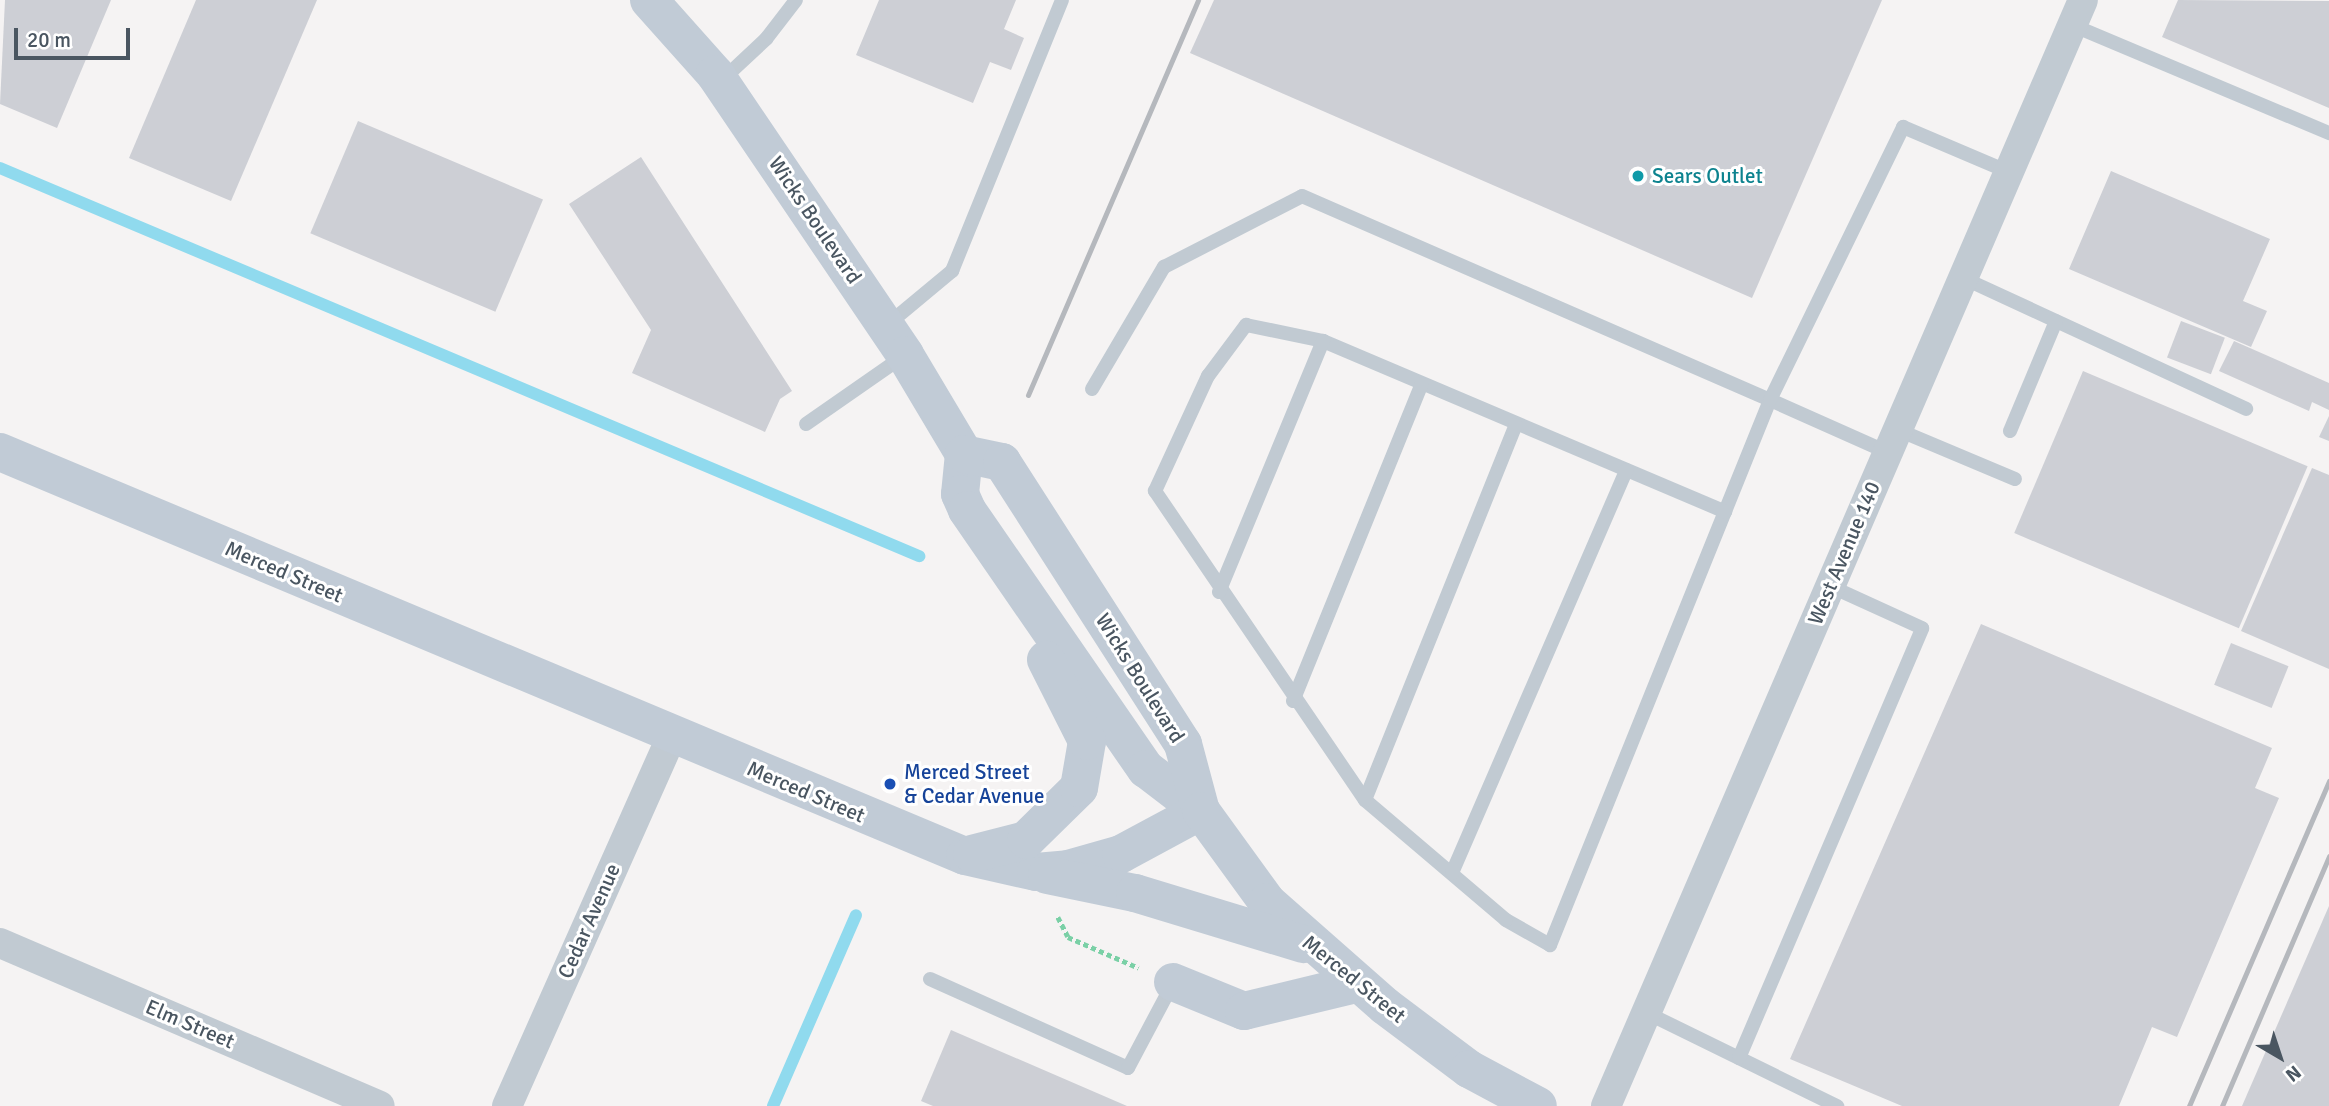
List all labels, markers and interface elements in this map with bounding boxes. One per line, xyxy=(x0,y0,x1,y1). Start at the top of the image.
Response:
scale bar xyxy=(18,14,133,58)
text: 20 m xyxy=(27,27,71,53)
street label: Wicks Boulevard xyxy=(763,152,867,288)
place label: Sears Outlet xyxy=(1652,163,1763,189)
marker: Sears Outlet xyxy=(1630,168,1646,184)
street label: West Avenue 140 xyxy=(1803,478,1885,628)
street label: Merced Street xyxy=(221,536,347,608)
street label: Wicks Boulevard xyxy=(1090,609,1190,747)
street label: Merced Street xyxy=(743,756,869,828)
place label: Merced Street & Cedar Avenue xyxy=(904,759,1045,809)
marker: Merced Street & Cedar Avenue xyxy=(882,776,898,792)
street label: Cedar Avenue xyxy=(553,860,625,982)
street label: Merced Street xyxy=(1297,930,1411,1028)
street label: Elm Street xyxy=(142,994,238,1054)
north arrow xyxy=(2245,1022,2315,1092)
text: N xyxy=(2281,1060,2306,1087)

